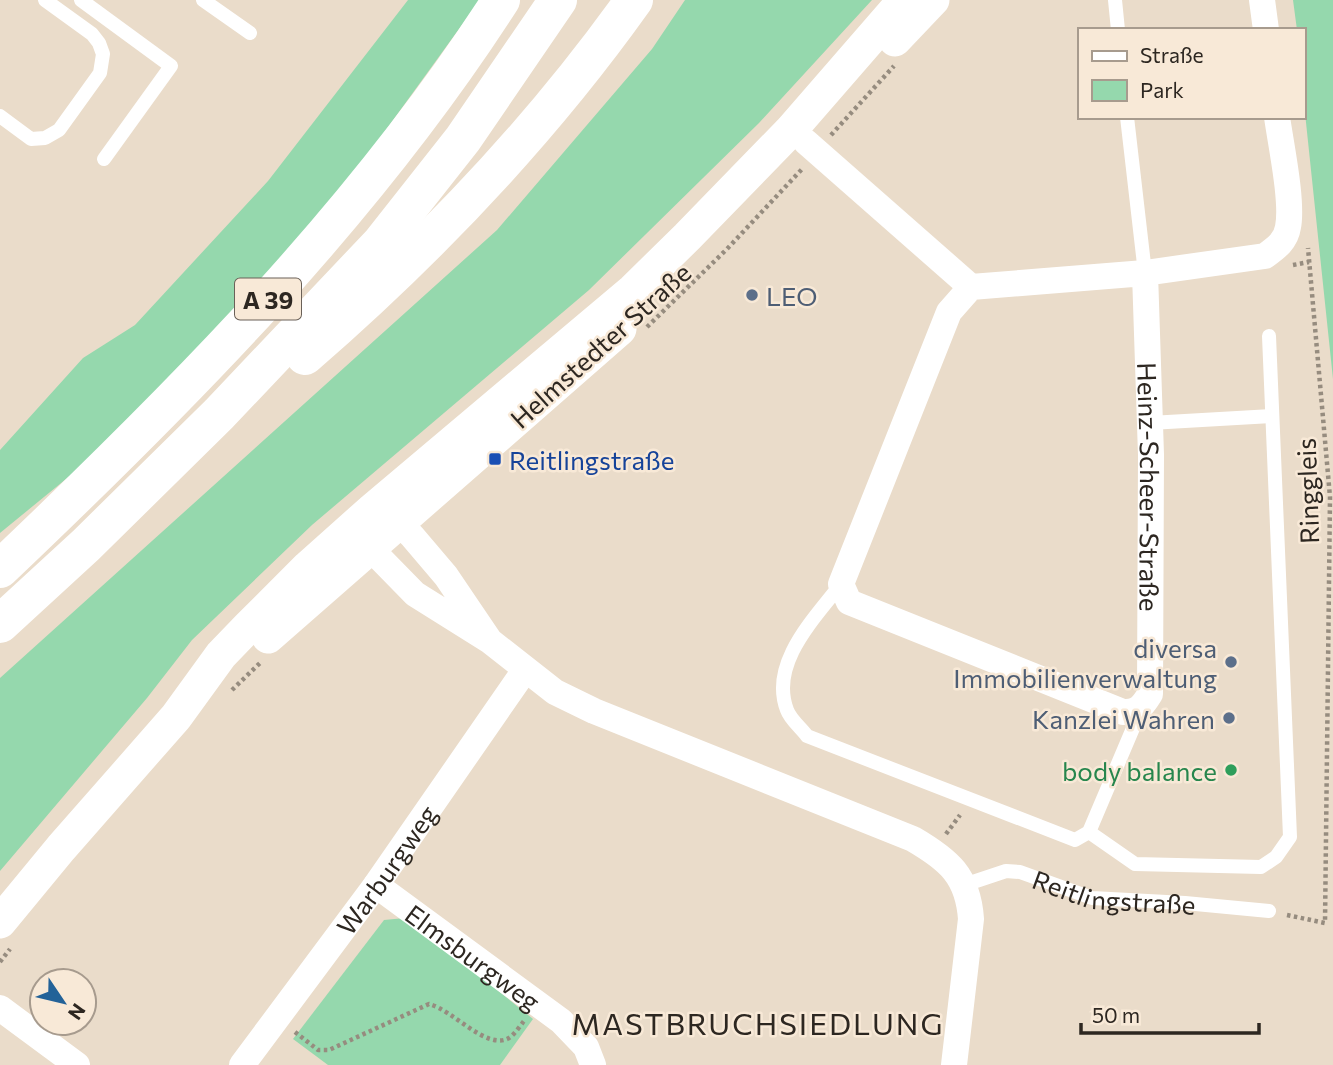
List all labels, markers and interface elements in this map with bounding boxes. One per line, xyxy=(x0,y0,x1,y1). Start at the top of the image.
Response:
legend xyxy=(1078,28,1305,119)
text: Straße xyxy=(1140,42,1204,67)
text: Park xyxy=(1140,77,1184,102)
street label: Helmstedter Straße xyxy=(503,256,697,434)
road number: A 39 xyxy=(235,278,301,320)
place label: LEO xyxy=(766,280,818,311)
marker: LEO xyxy=(744,287,760,303)
street label: Heinz-Scheer-Straße xyxy=(1132,362,1167,612)
street label: Ringgleis xyxy=(1290,437,1324,545)
place label: Reitlingstraße xyxy=(509,444,675,475)
marker: Reitlingstraße xyxy=(487,451,503,467)
place label: diversa Immobilienverwaltung xyxy=(953,632,1217,693)
marker: diversa Immobilienverwaltung xyxy=(1223,654,1239,670)
place label: Kanzlei Wahren xyxy=(1032,703,1215,734)
marker: Kanzlei Wahren xyxy=(1221,710,1237,726)
place label: body balance xyxy=(1062,755,1217,786)
marker: body balance xyxy=(1223,762,1239,778)
street label: Warburgweg xyxy=(329,799,443,940)
street label: Reitlingstraße xyxy=(1029,862,1197,919)
street label: Elmsburgweg xyxy=(400,897,547,1016)
north arrow xyxy=(28,967,98,1037)
scale bar xyxy=(1081,992,1260,1036)
text: N xyxy=(64,1000,91,1024)
text: 50 m xyxy=(1092,1002,1140,1027)
district label: MASTBRUCHSIEDLUNG xyxy=(572,1004,944,1041)

